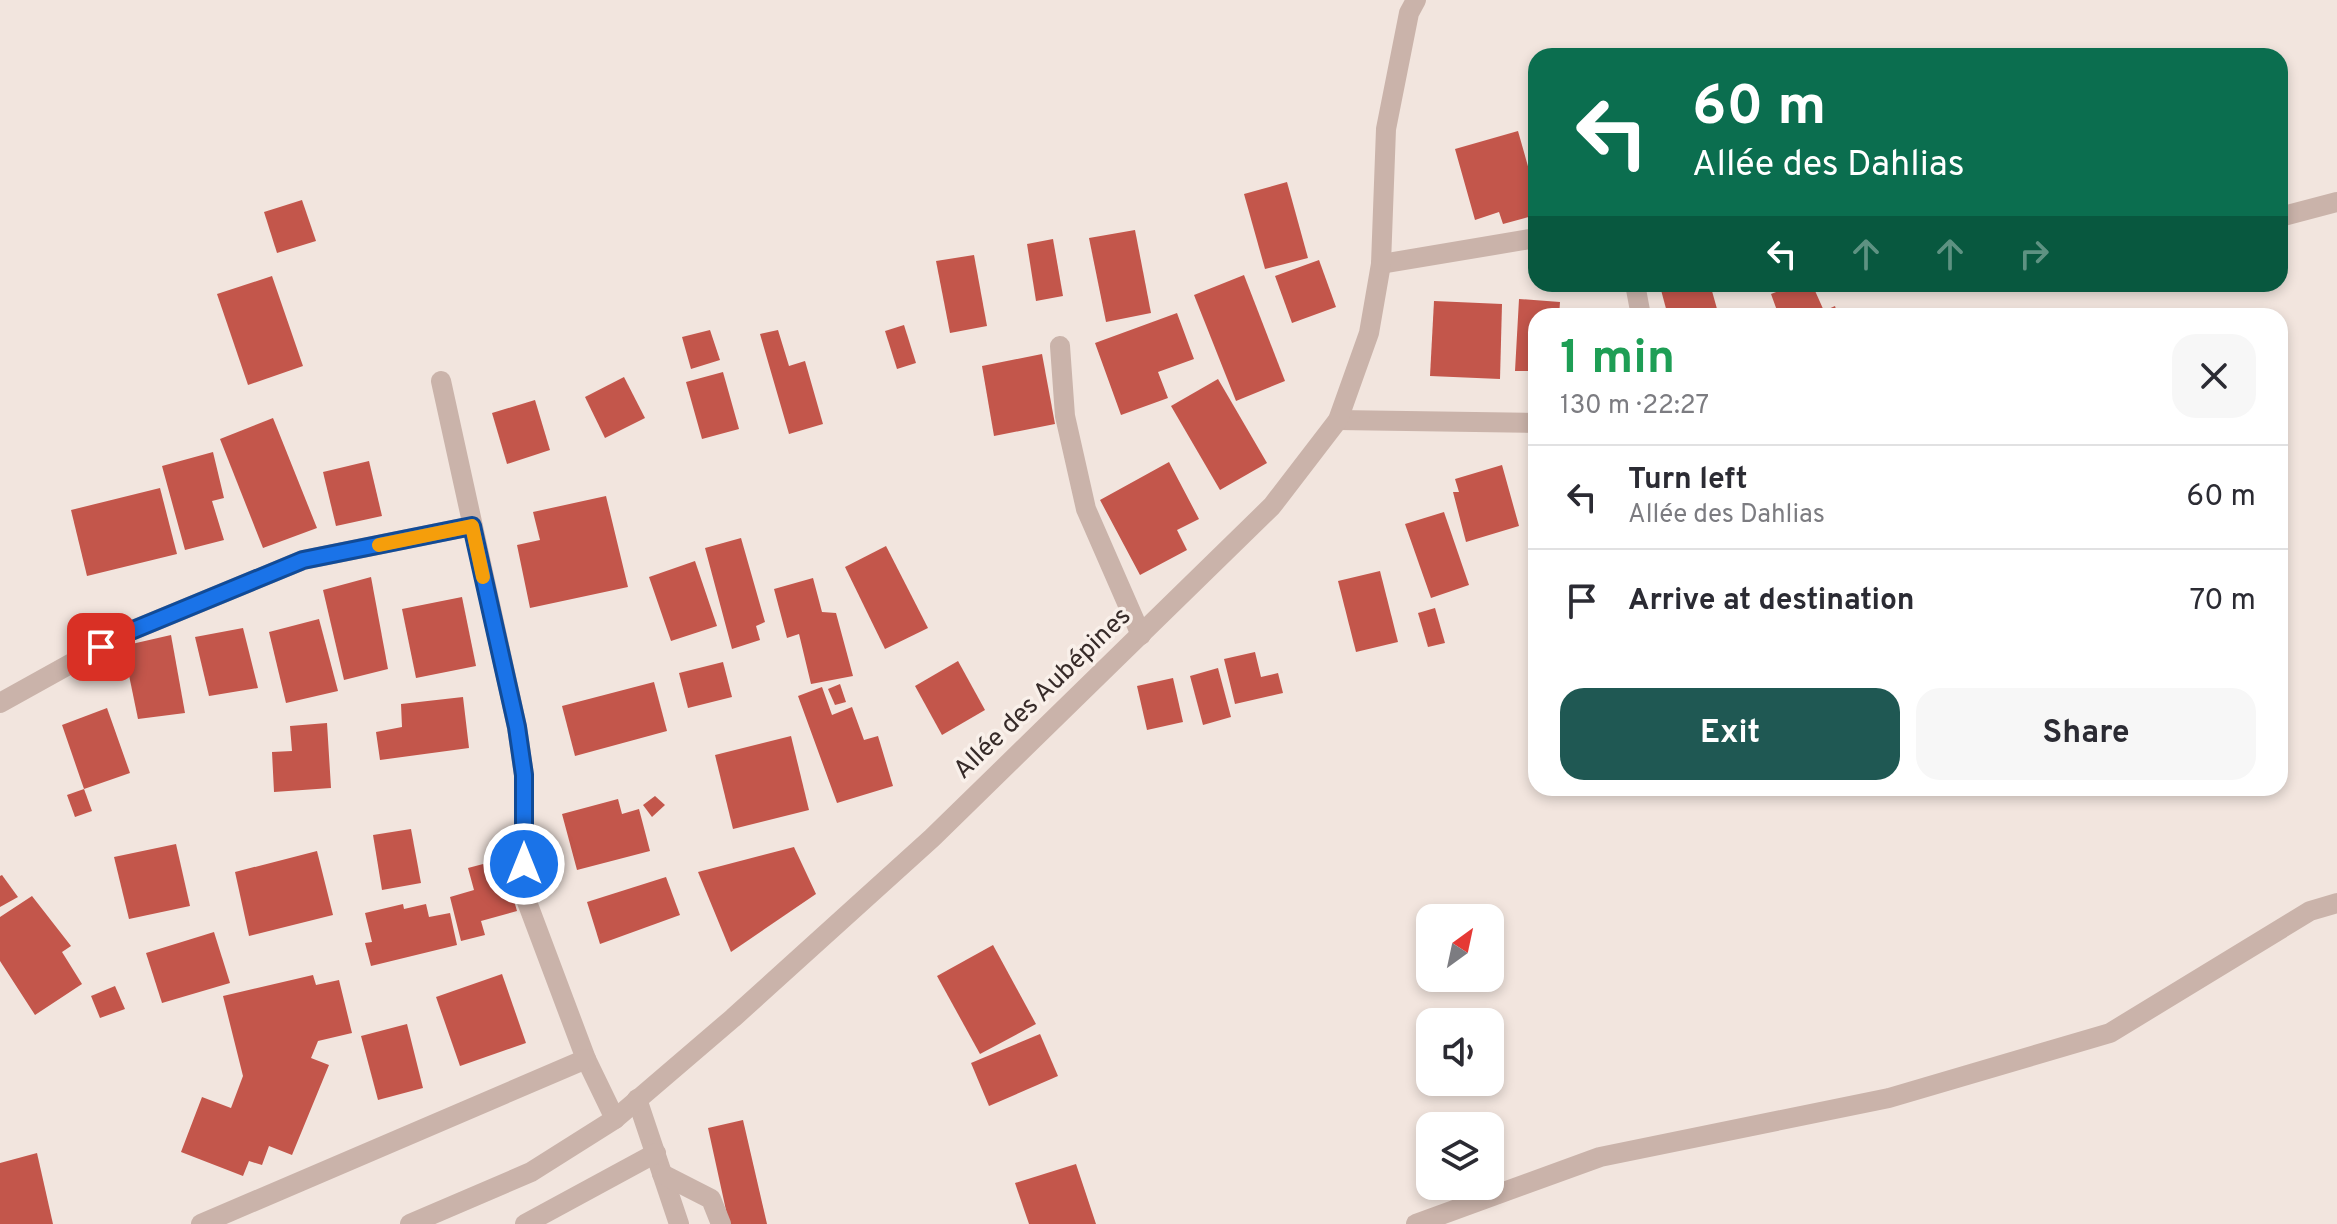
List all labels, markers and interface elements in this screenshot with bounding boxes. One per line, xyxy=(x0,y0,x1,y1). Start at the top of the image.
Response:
text: 60 m xyxy=(1692,74,1826,144)
icon: left xyxy=(1560,80,1664,184)
text: Allée des Dahlias xyxy=(1692,143,1965,189)
icon: left xyxy=(1760,232,1804,276)
icon: ahead xyxy=(1844,232,1888,276)
icon: ahead xyxy=(1928,232,1972,276)
icon: right xyxy=(2012,232,2056,276)
text: 1 min xyxy=(1560,330,1675,390)
button: close xyxy=(2172,334,2256,418)
text: 130 m · 22:27 xyxy=(1560,390,1709,423)
text: Turn left xyxy=(1628,462,1748,499)
icon: left xyxy=(1560,475,1604,519)
text: 60 m xyxy=(2186,479,2256,516)
text: Allée des Dahlias xyxy=(1628,499,1825,532)
icon: arrive xyxy=(1560,579,1604,623)
text: Arrive at destination xyxy=(1628,583,1914,620)
text: 70 m xyxy=(2190,583,2256,620)
street label: Allée des Aubépines xyxy=(947,601,1139,787)
pin xyxy=(67,613,135,681)
icon: arrive xyxy=(79,625,123,669)
button: Exit xyxy=(1560,688,1900,780)
button: Share xyxy=(1916,688,2256,780)
position arrow xyxy=(482,822,566,906)
north arrow xyxy=(1416,904,1504,992)
map controls xyxy=(1416,904,1504,1200)
button: sound xyxy=(1416,1008,1504,1096)
button: layers xyxy=(1416,1112,1504,1200)

